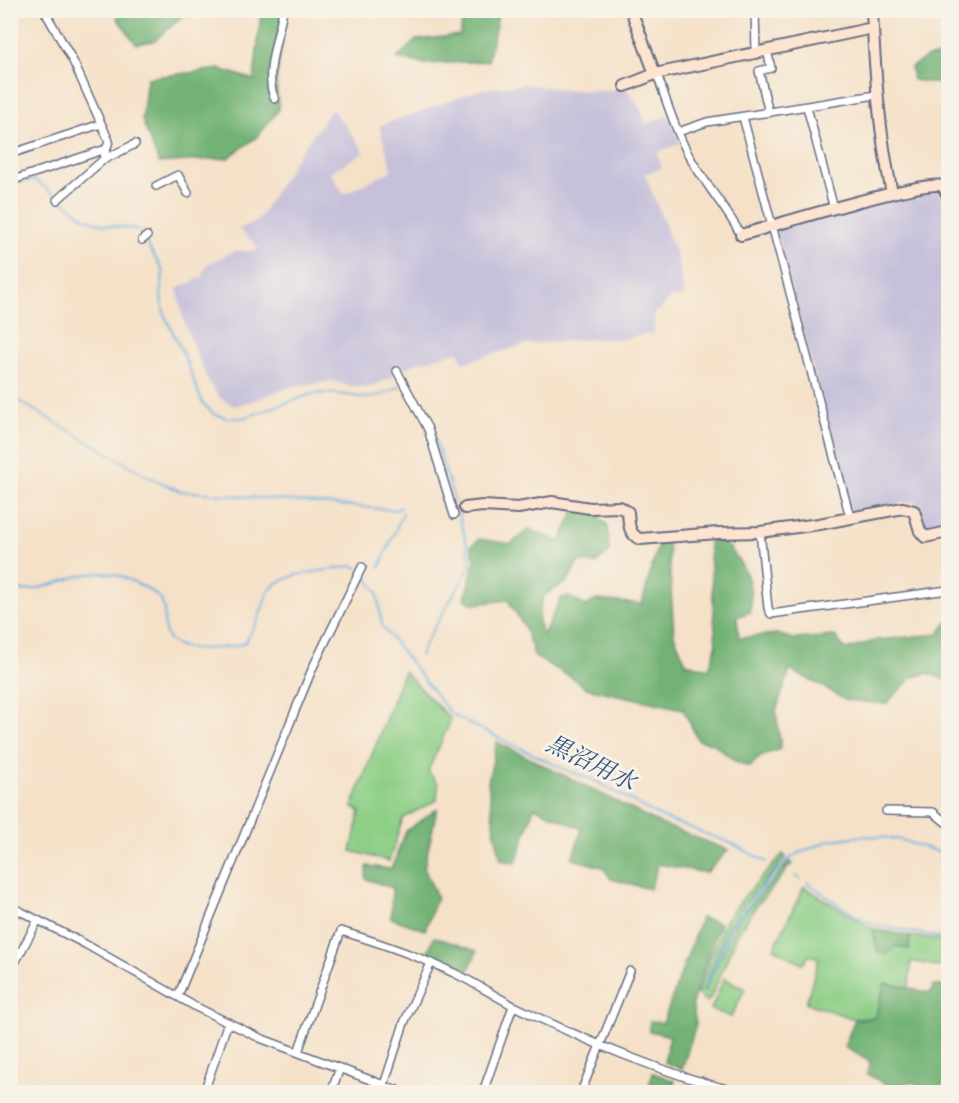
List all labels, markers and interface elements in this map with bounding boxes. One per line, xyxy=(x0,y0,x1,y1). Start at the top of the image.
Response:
water label: 黒沼用水 xyxy=(541,728,643,799)

